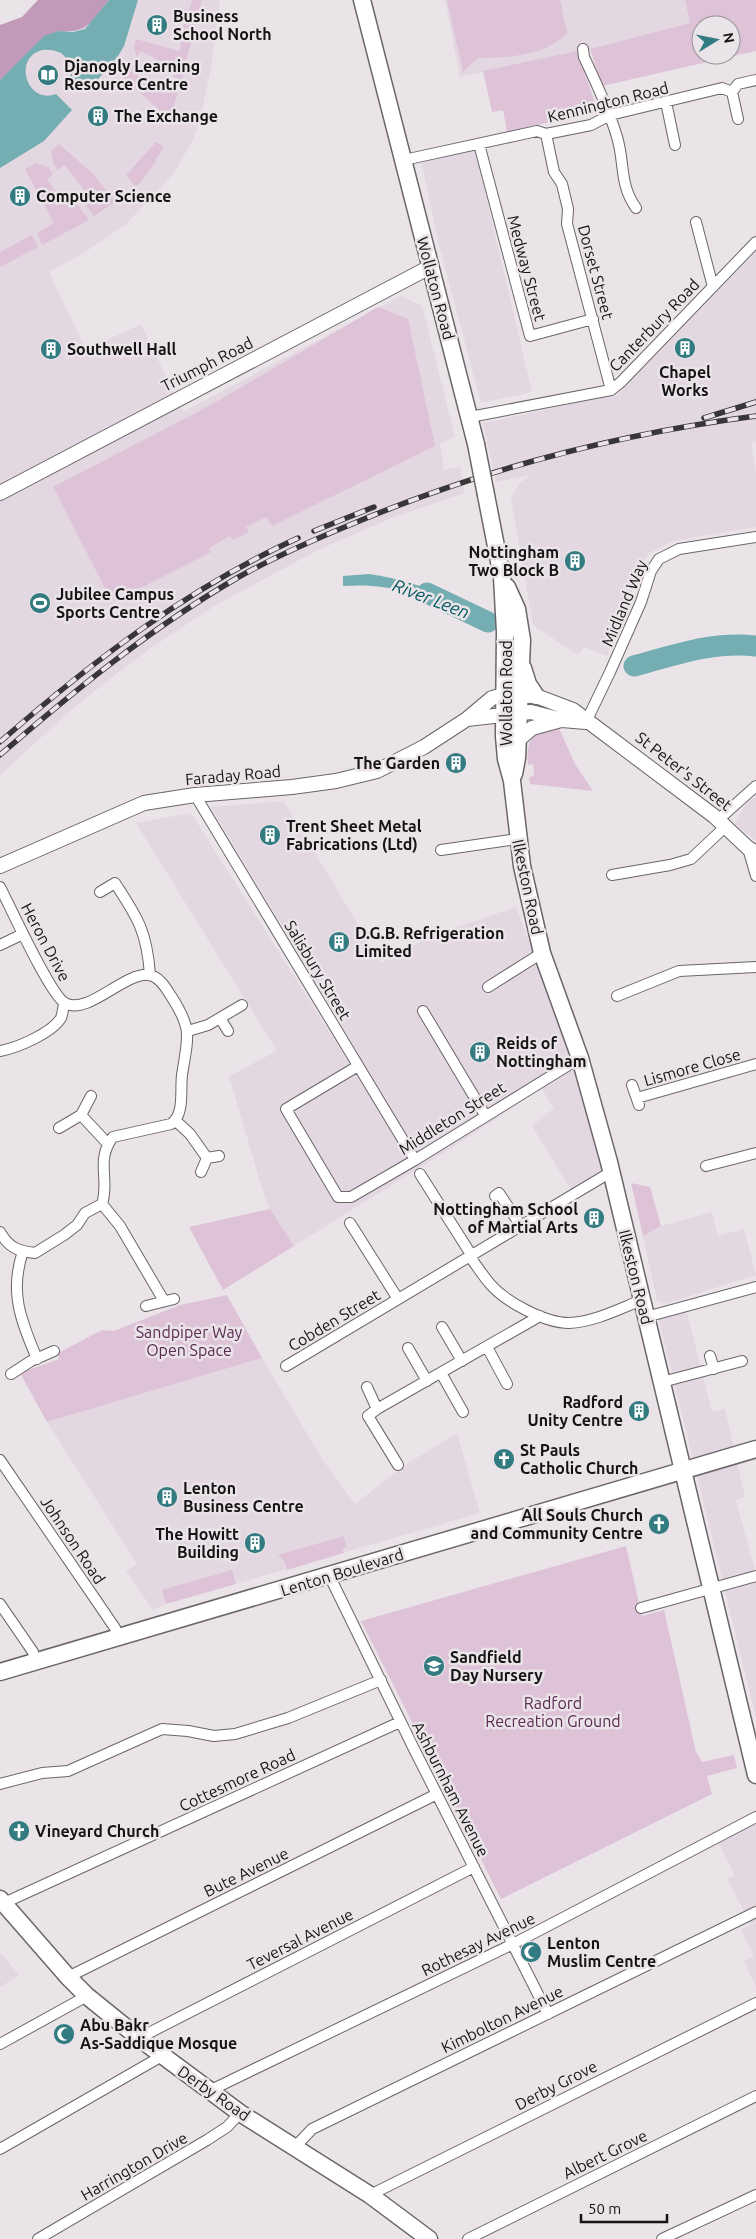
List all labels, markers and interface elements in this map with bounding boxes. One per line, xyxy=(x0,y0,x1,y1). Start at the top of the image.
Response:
place label: Business School North xyxy=(173,7,272,43)
building icon: Business School North xyxy=(145,13,169,37)
north arrow xyxy=(691,15,741,65)
text: N xyxy=(720,31,738,44)
place label: Djanogly Learning Resource Centre xyxy=(64,57,200,93)
library icon: Djanogly Learning Resource Centre xyxy=(36,63,60,87)
street label: Kennington Road xyxy=(546,78,670,126)
building icon: The Exchange xyxy=(86,104,110,128)
place label: The Exchange xyxy=(114,107,218,125)
building icon: Computer Science xyxy=(8,184,32,208)
place label: Computer Science xyxy=(36,187,171,205)
street label: Medway Street xyxy=(504,213,550,324)
street label: Dorset Street xyxy=(575,223,617,322)
street label: Wollaton Road xyxy=(414,235,458,341)
street label: Canterbury Road xyxy=(605,275,703,375)
street label: Triumph Road xyxy=(158,333,256,395)
building icon: Chapel Works xyxy=(673,336,697,360)
building icon: Southwell Hall xyxy=(39,337,63,361)
place label: Southwell Hall xyxy=(67,340,176,358)
place label: Chapel Works xyxy=(659,363,711,399)
place label: Nottingham Two Block B xyxy=(468,543,559,579)
building icon: Nottingham Two Block B xyxy=(563,549,587,573)
street label: Midland Way xyxy=(598,557,650,649)
water label: River Leen xyxy=(390,574,473,622)
place label: Jubilee Campus Sports Centre xyxy=(56,585,174,621)
sports icon: Jubilee Campus Sports Centre xyxy=(28,591,52,615)
street label: Wollaton Road xyxy=(497,640,515,746)
street label: St Peter's Street xyxy=(632,728,736,814)
building icon: The Garden xyxy=(444,751,468,775)
place label: The Garden xyxy=(354,754,440,772)
street label: Faraday Road xyxy=(184,762,282,788)
place label: Trent Sheet Metal Fabrications (Ltd) xyxy=(286,817,422,854)
building icon: Trent Sheet Metal Fabrications (Ltd) xyxy=(258,823,282,847)
street label: Ilkeston Road xyxy=(509,838,547,936)
street label: Heron Drive xyxy=(18,900,74,984)
street label: Salisbury Street xyxy=(281,917,355,1024)
place label: D.G.B. Refrigeration Limited xyxy=(355,924,504,960)
building icon: D.G.B. Refrigeration Limited xyxy=(327,930,351,954)
place label: Reids of Nottingham xyxy=(496,1034,586,1070)
building icon: Reids of Nottingham xyxy=(468,1040,492,1064)
street label: Lismore Close xyxy=(642,1045,742,1089)
street label: Middleton Street xyxy=(395,1078,509,1158)
place label: Nottingham School of Martial Arts xyxy=(433,1200,578,1236)
building icon: Nottingham School of Martial Arts xyxy=(582,1206,606,1230)
street label: Ilkeston Road xyxy=(616,1228,656,1326)
street label: Cobden Street xyxy=(285,1285,384,1355)
park label: Sandpiper Way Open Space xyxy=(136,1323,243,1359)
place label: Radford Unity Centre xyxy=(527,1393,623,1429)
building icon: Radford Unity Centre xyxy=(627,1399,651,1423)
place label: St Pauls Catholic Church xyxy=(520,1441,638,1477)
church icon: St Pauls Catholic Church xyxy=(492,1447,516,1471)
place label: Lenton Business Centre xyxy=(183,1479,304,1515)
building icon: Lenton Business Centre xyxy=(155,1485,179,1509)
street label: Johnson Road xyxy=(37,1493,109,1587)
place label: All Souls Church and Community Centre xyxy=(471,1506,643,1542)
church icon: All Souls Church and Community Centre xyxy=(647,1512,671,1536)
place label: The Howitt Building xyxy=(155,1525,239,1561)
building icon: The Howitt Building xyxy=(243,1531,267,1555)
street label: Lenton Boulevard xyxy=(278,1545,406,1599)
place label: Sandfield Day Nursery xyxy=(450,1648,543,1684)
school or university icon: Sandfield Day Nursery xyxy=(422,1654,446,1678)
park label: Radford Recreation Ground xyxy=(485,1694,621,1730)
street label: Ashburnham Avenue xyxy=(409,1718,493,1860)
street label: Cottesmore Road xyxy=(176,1745,298,1815)
church icon: Vineyard Church xyxy=(7,1819,31,1843)
place label: Vineyard Church xyxy=(35,1822,159,1840)
street label: Bute Avenue xyxy=(201,1844,291,1900)
street label: Teversal Avenue xyxy=(244,1905,356,1973)
street label: Rothesay Avenue xyxy=(418,1909,538,1979)
place label: Lenton Muslim Centre xyxy=(547,1934,656,1970)
mosque icon: Lenton Muslim Centre xyxy=(519,1940,543,1964)
street label: Kimbolton Avenue xyxy=(438,1982,566,2056)
place label: Abu Bakr As-Saddique Mosque xyxy=(80,2016,237,2052)
mosque icon: Abu Bakr As-Saddique Mosque xyxy=(52,2022,76,2046)
street label: Derby Grove xyxy=(512,2057,600,2113)
street label: Derby Road xyxy=(175,2062,253,2124)
street label: Albert Grove xyxy=(560,2126,650,2182)
street label: Harrington Drive xyxy=(78,2128,190,2204)
scale bar xyxy=(581,2192,667,2224)
text: 50 m xyxy=(588,2200,621,2217)

